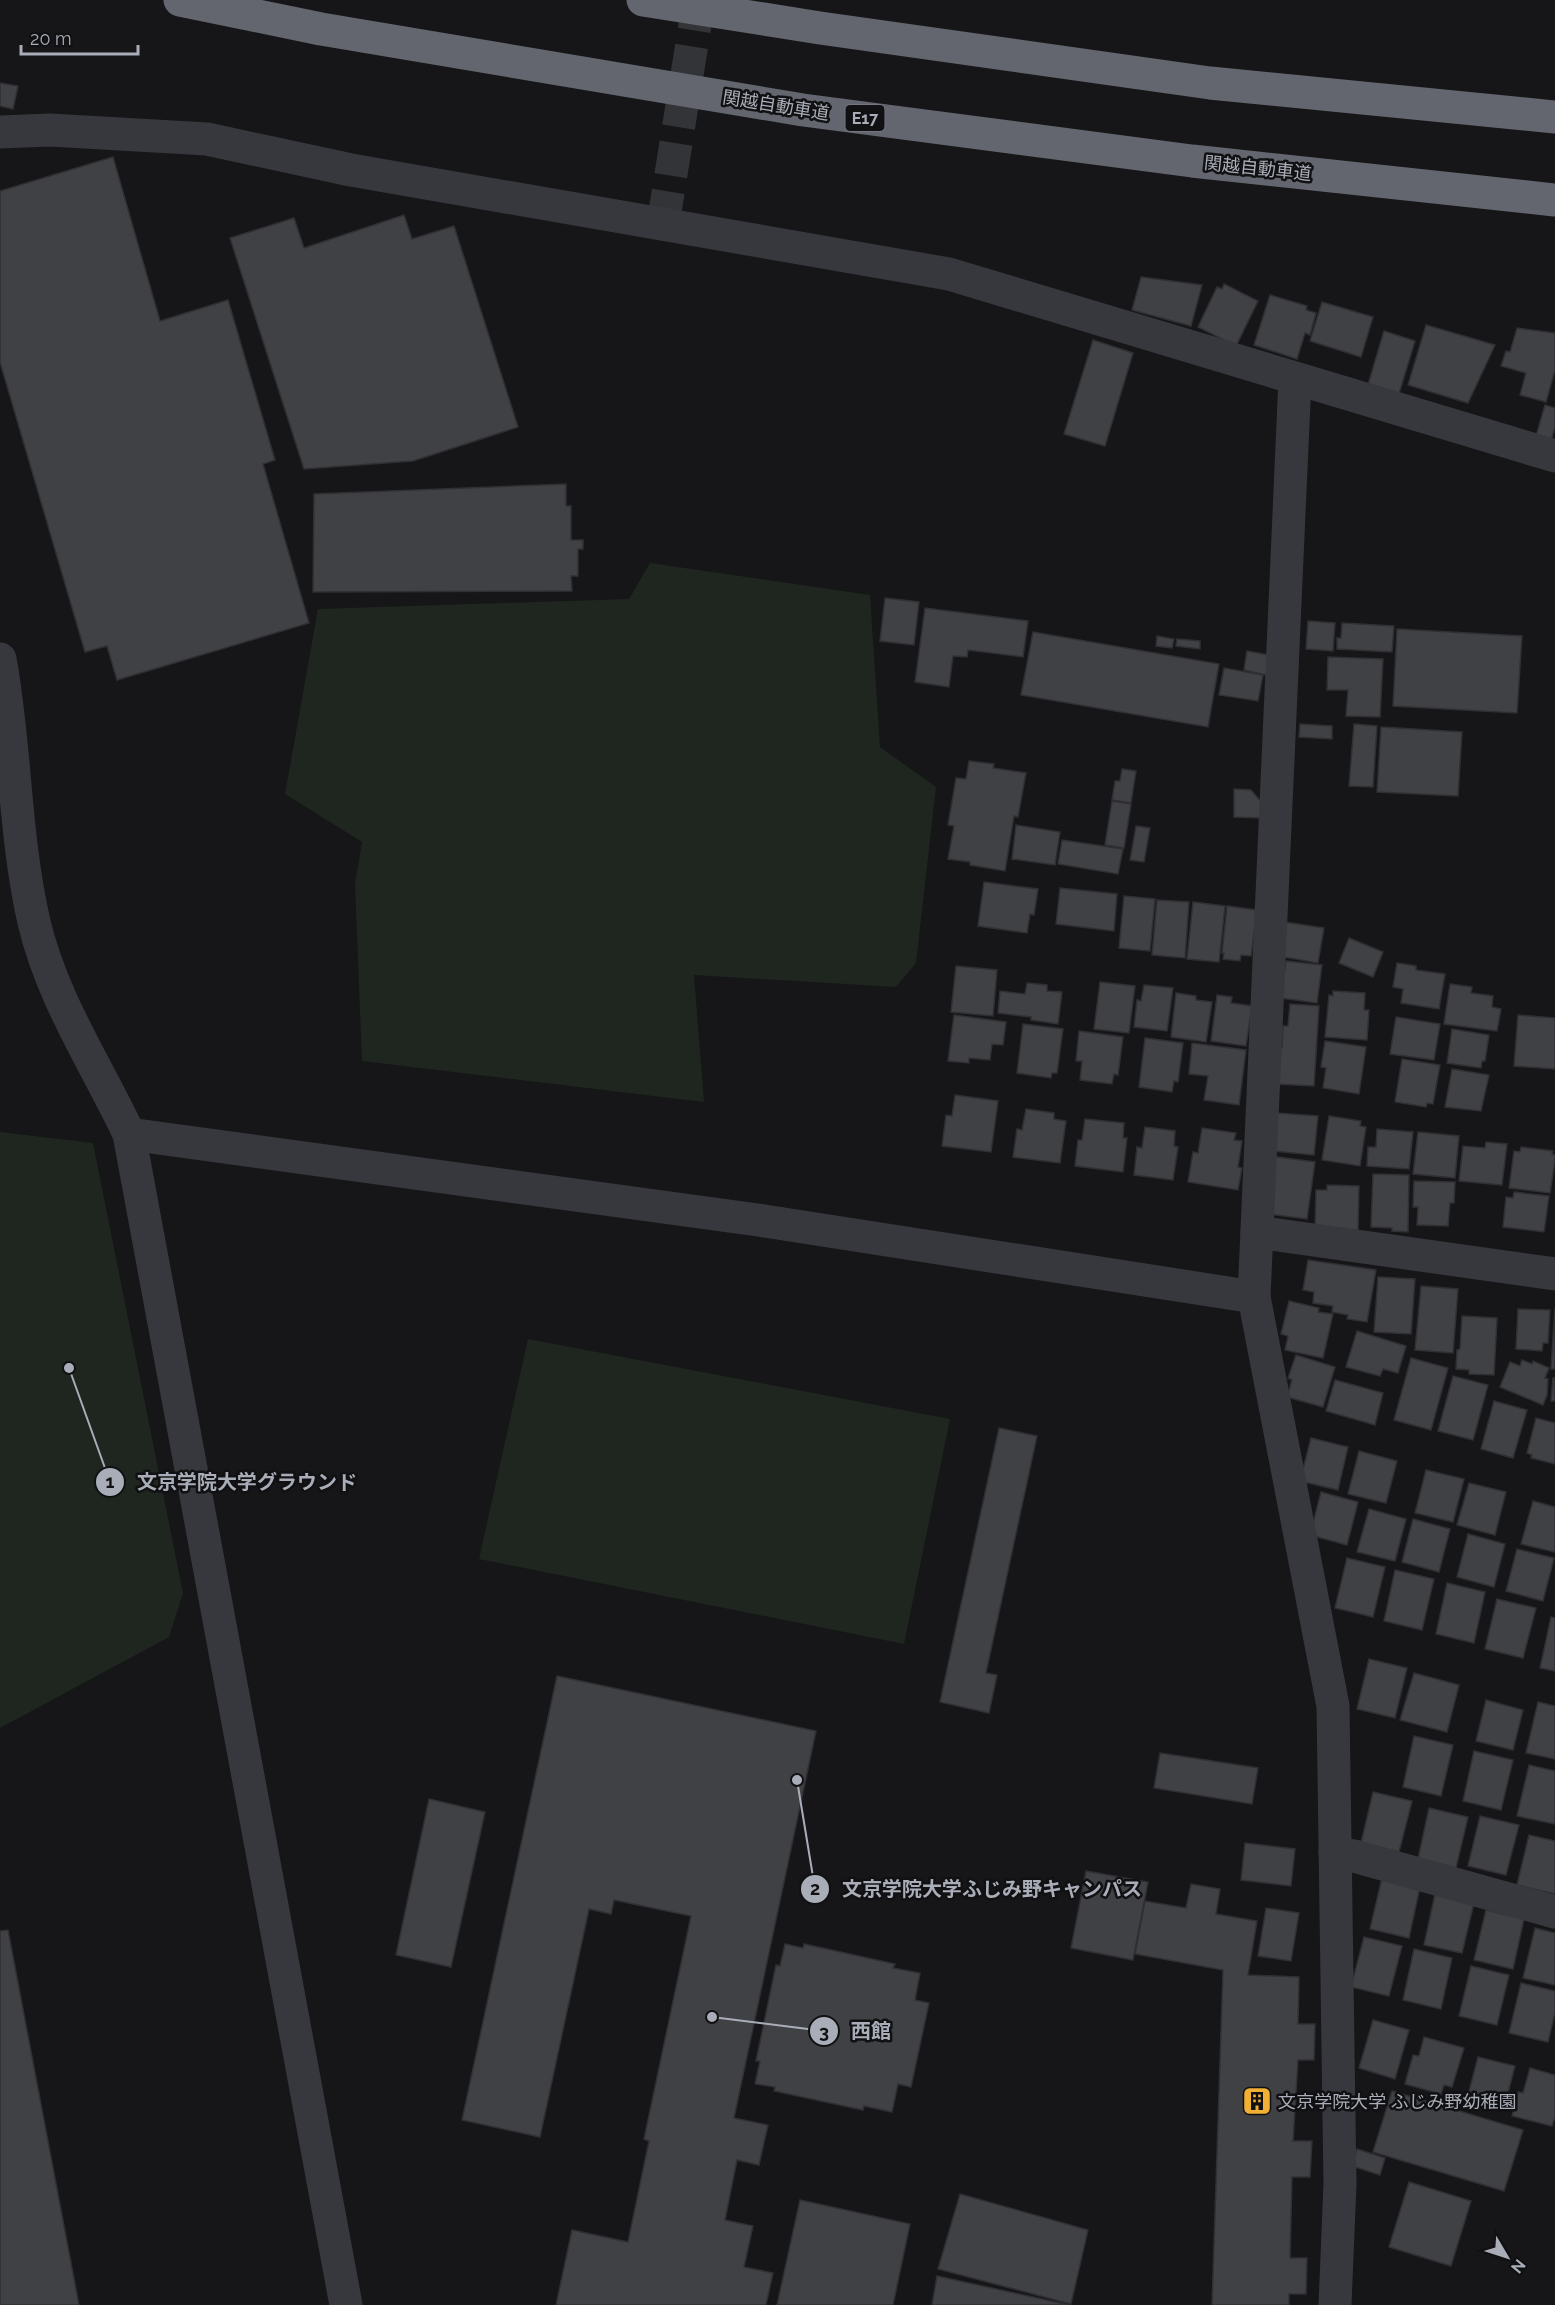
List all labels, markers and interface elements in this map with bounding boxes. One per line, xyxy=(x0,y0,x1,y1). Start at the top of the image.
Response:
scale bar xyxy=(21,18,138,56)
text: 20 m xyxy=(30,28,72,49)
street label: 関越自動車道 xyxy=(721,86,831,124)
road number: E17 xyxy=(846,105,884,131)
street label: 関越自動車道 xyxy=(1203,152,1313,184)
callout: 文京学院大学グラウンド xyxy=(95,1463,369,1501)
text: 文京学院大学グラウンド xyxy=(137,1470,357,1494)
text: 1 xyxy=(106,1471,115,1492)
callout: 文京学院大学ふじみ野キャンパス xyxy=(800,1870,1154,1908)
text: 文京学院大学ふじみ野キャンパス xyxy=(842,1877,1142,1901)
text: 2 xyxy=(810,1878,820,1899)
callout: 西館 xyxy=(809,2012,903,2050)
text: 西館 xyxy=(851,2019,891,2043)
text: 3 xyxy=(819,2021,829,2042)
building icon: 文京学院大学 ふじみ野幼稚園 xyxy=(1241,2085,1273,2117)
place label: 文京学院大学 ふじみ野幼稚園 xyxy=(1278,2091,1517,2112)
north arrow xyxy=(1477,2227,1537,2287)
text: N xyxy=(1507,2255,1529,2277)

